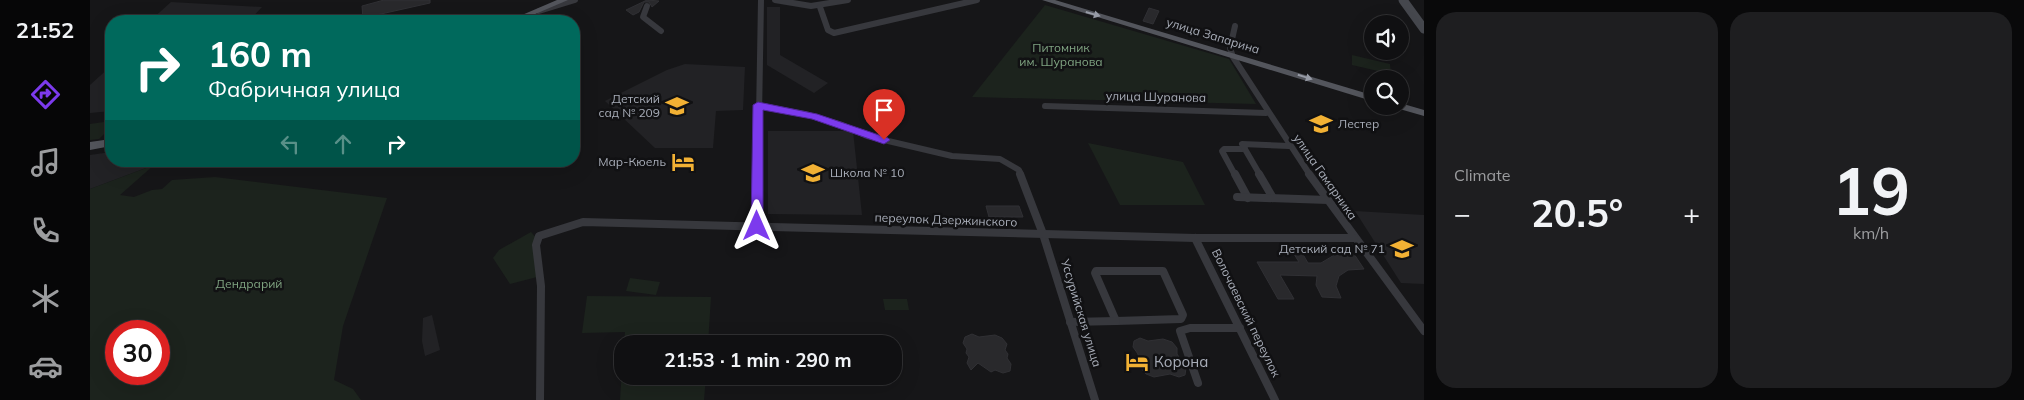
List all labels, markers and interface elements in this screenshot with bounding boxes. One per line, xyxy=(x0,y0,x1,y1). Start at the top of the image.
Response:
one-way arrow xyxy=(1085,10,1100,18)
street label: улица Запарина xyxy=(1165,14,1262,57)
map controls xyxy=(1364,15,1409,115)
button: sound xyxy=(1364,15,1409,60)
text: 21:52 xyxy=(16,16,74,44)
text: 160 m xyxy=(208,32,312,76)
icon: right xyxy=(125,35,190,100)
park label: Питомник им. Шуранова xyxy=(1019,40,1103,69)
button: search xyxy=(1364,70,1409,115)
one-way arrow xyxy=(1298,74,1313,82)
text: Фабричная улица xyxy=(208,75,401,103)
icon: directions xyxy=(28,77,63,112)
street label: улица Шуранова xyxy=(1106,88,1206,105)
pin xyxy=(863,89,905,140)
place label: Детский сад № 209 xyxy=(598,91,660,120)
school or university icon: Детский сад № 209 xyxy=(664,93,690,119)
icon: arrive xyxy=(870,96,898,124)
school or university icon: Лестер xyxy=(1308,111,1334,137)
place label: Лестер xyxy=(1338,116,1379,131)
icon: left xyxy=(276,130,304,158)
icon: ahead xyxy=(329,130,357,158)
icon: right xyxy=(382,130,410,158)
street label: улица Гамарника xyxy=(1290,131,1361,222)
icon: music xyxy=(28,145,63,180)
hotel icon: Мар-Кюель xyxy=(670,149,696,175)
text: 19 xyxy=(1832,150,1910,231)
place label: Мар-Кюель xyxy=(598,154,666,169)
school or university icon: Школа № 10 xyxy=(800,160,826,186)
place label: Школа № 10 xyxy=(830,165,904,180)
text: Climate xyxy=(1454,165,1510,185)
text: 20.5° xyxy=(1531,189,1623,237)
text: − xyxy=(1454,196,1471,231)
text: + xyxy=(1683,196,1700,231)
position arrow xyxy=(730,199,782,251)
street label: переулок Дзержинского xyxy=(874,210,1018,229)
icon: phone xyxy=(28,213,63,248)
text: km/h xyxy=(1853,223,1889,243)
school or university icon: Детский сад № 71 xyxy=(1389,236,1415,262)
place label: Детский сад № 71 xyxy=(1279,241,1385,256)
street label: Волочаевский переулок xyxy=(1209,246,1284,380)
street label: Уссурийская улица xyxy=(1058,256,1105,369)
park label: Дендрарий xyxy=(216,276,283,291)
icon: climate xyxy=(28,281,63,316)
speed limit sign: 30 xyxy=(105,320,170,385)
text: 21:53 · 1 min · 290 m xyxy=(664,348,852,372)
icon: car xyxy=(28,349,63,384)
hotel icon: Корона xyxy=(1124,349,1150,375)
place label: Корона xyxy=(1154,352,1208,371)

